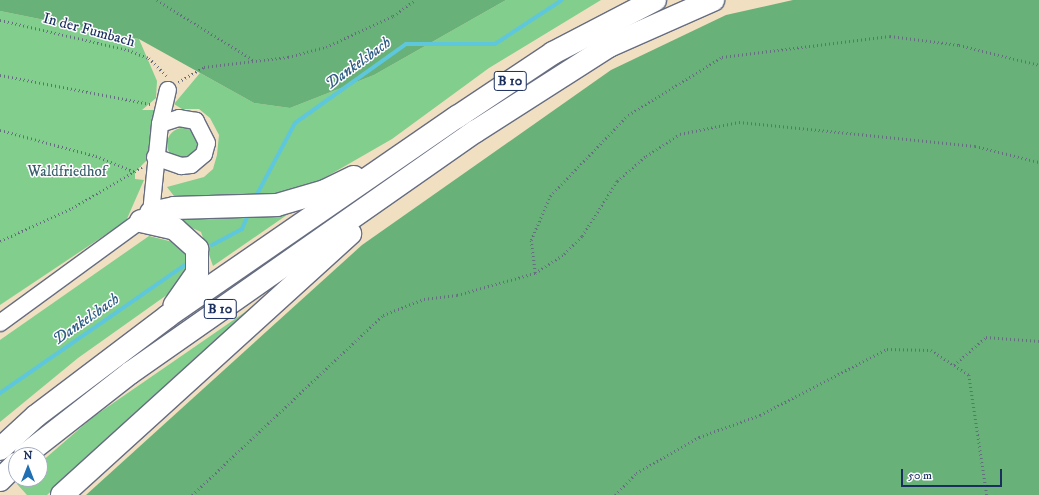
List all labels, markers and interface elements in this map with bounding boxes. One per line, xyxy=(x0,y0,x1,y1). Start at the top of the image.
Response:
street label: In der Fumbach xyxy=(41,9,137,51)
water label: Dankelsbach xyxy=(321,33,395,93)
road number: B 10 xyxy=(493,69,527,93)
park label: Waldfriedhof xyxy=(28,163,106,181)
water label: Dankelsbach xyxy=(49,289,123,349)
road number: B 10 xyxy=(203,297,237,321)
north arrow xyxy=(8,447,48,487)
text: N xyxy=(23,449,33,463)
scale bar xyxy=(903,461,1004,487)
text: 50 m xyxy=(908,468,932,483)

